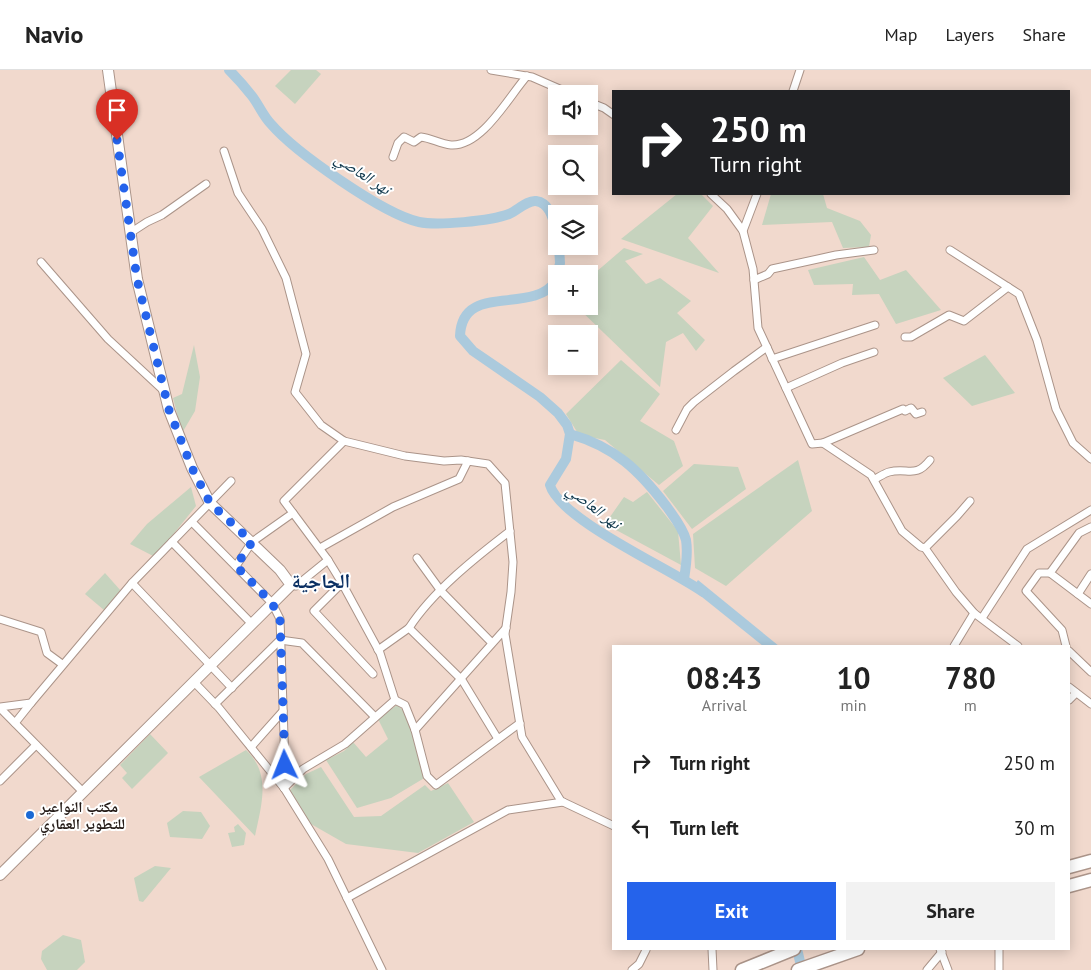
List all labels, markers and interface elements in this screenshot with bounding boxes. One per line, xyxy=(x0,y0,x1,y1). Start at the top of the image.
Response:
text: Navio xyxy=(25,19,83,50)
text: Map xyxy=(885,23,917,46)
text: Layers xyxy=(945,23,994,46)
text: Share xyxy=(1022,23,1066,46)
map controls xyxy=(548,85,598,375)
button: sound xyxy=(548,85,598,135)
pin xyxy=(96,89,138,140)
icon: arrive xyxy=(103,96,131,124)
text: 250 m xyxy=(710,106,807,152)
icon: right xyxy=(627,110,692,175)
button: search xyxy=(548,145,598,195)
water label: نهر العاصي xyxy=(330,148,397,202)
text: Turn right xyxy=(710,150,802,178)
button: layers xyxy=(548,205,598,255)
button: + xyxy=(548,265,598,315)
button: − xyxy=(548,325,598,375)
water label: نهر العاصي xyxy=(561,479,627,537)
district label: الجاجية xyxy=(292,568,350,594)
text: 08:43 xyxy=(686,658,762,697)
text: 10 xyxy=(837,658,871,697)
text: 780 xyxy=(945,658,996,697)
text: Arrival xyxy=(702,695,747,715)
text: min xyxy=(841,695,867,715)
text: m xyxy=(964,695,977,715)
position arrow xyxy=(258,738,310,790)
icon: right xyxy=(627,749,655,777)
text: Turn right xyxy=(670,751,750,775)
text: 250 m xyxy=(1003,751,1055,775)
place label: مكتب النواعير للتطوير العقاري xyxy=(39,797,125,835)
marker: مكتب النواعير للتطوير العقاري xyxy=(24,809,36,821)
icon: left xyxy=(627,814,655,842)
text: Turn left xyxy=(670,816,739,840)
text: 30 m xyxy=(1014,816,1055,840)
button: Exit xyxy=(627,882,836,940)
button: Share xyxy=(846,882,1055,940)

